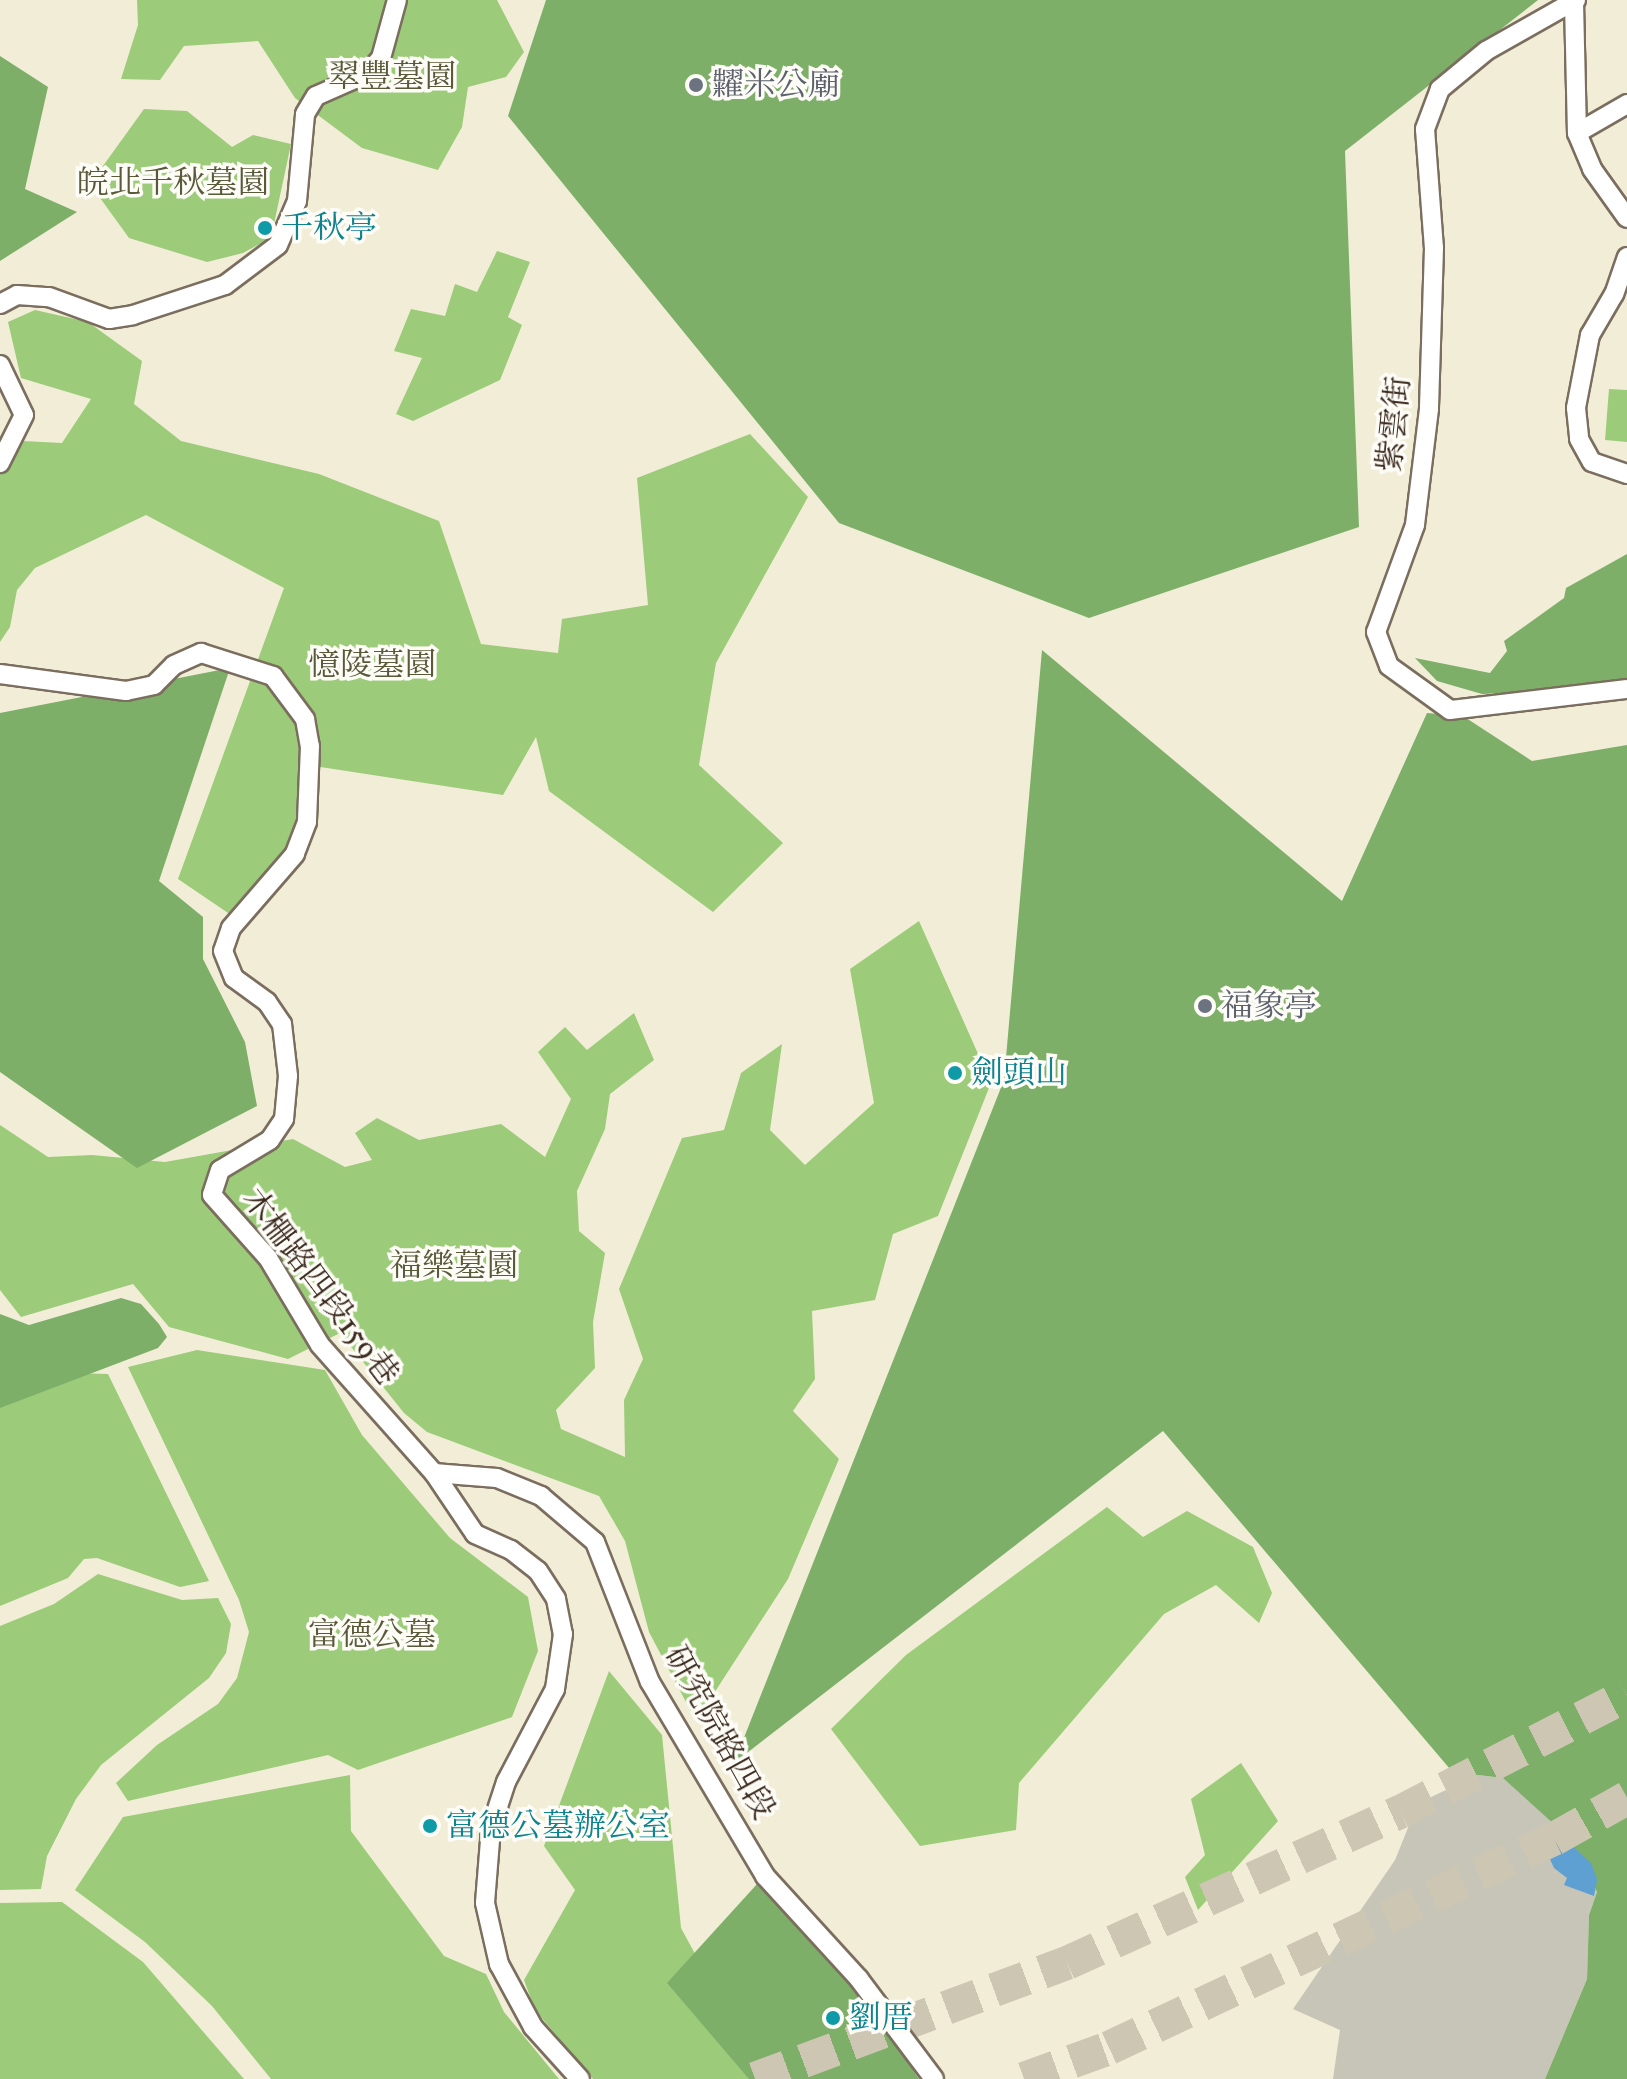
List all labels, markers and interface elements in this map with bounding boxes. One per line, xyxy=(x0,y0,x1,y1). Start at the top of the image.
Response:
park label: 翠豐墓園 xyxy=(328,58,456,96)
place label: 糶米公廟 xyxy=(712,66,840,104)
marker: 糶米公廟 xyxy=(687,76,705,94)
park label: 皖北千秋墓園 xyxy=(77,164,269,202)
place label: 千秋亭 xyxy=(281,209,377,247)
marker: 千秋亭 xyxy=(256,219,274,237)
street label: 紫雲街 xyxy=(1371,374,1419,474)
park label: 憶陵墓園 xyxy=(308,646,436,684)
place label: 福象亭 xyxy=(1221,987,1317,1025)
marker: 福象亭 xyxy=(1196,997,1214,1015)
place label: 劍頭山 xyxy=(971,1054,1067,1092)
marker: 劍頭山 xyxy=(946,1064,964,1082)
street label: 木柵路四段159巷 xyxy=(234,1181,406,1393)
park label: 福樂墓園 xyxy=(390,1247,518,1285)
park label: 富德公墓 xyxy=(308,1616,436,1654)
street label: 研究院路四段 xyxy=(656,1640,782,1826)
place label: 富德公墓辦公室 xyxy=(446,1807,670,1845)
marker: 富德公墓辦公室 xyxy=(421,1817,439,1835)
place label: 劉厝 xyxy=(849,1999,913,2037)
marker: 劉厝 xyxy=(824,2009,842,2027)

